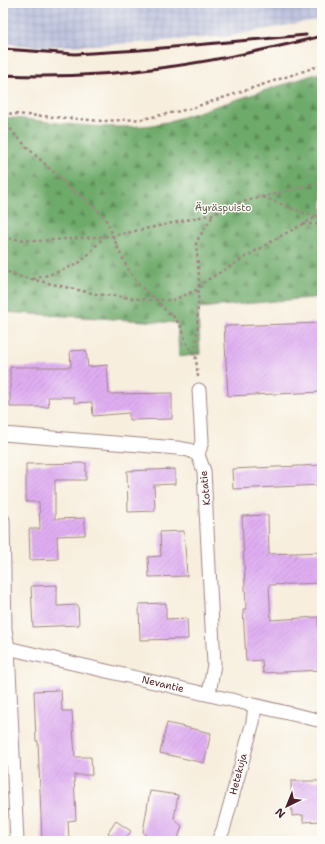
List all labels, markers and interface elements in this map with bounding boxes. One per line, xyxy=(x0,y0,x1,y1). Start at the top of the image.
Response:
park label: Äyräspuisto xyxy=(195,201,251,214)
street label: Kotatie xyxy=(197,470,213,506)
street label: Nevantie xyxy=(141,673,186,695)
street label: Hetekuja xyxy=(226,751,250,796)
north arrow xyxy=(267,786,307,826)
text: N xyxy=(272,804,289,821)

